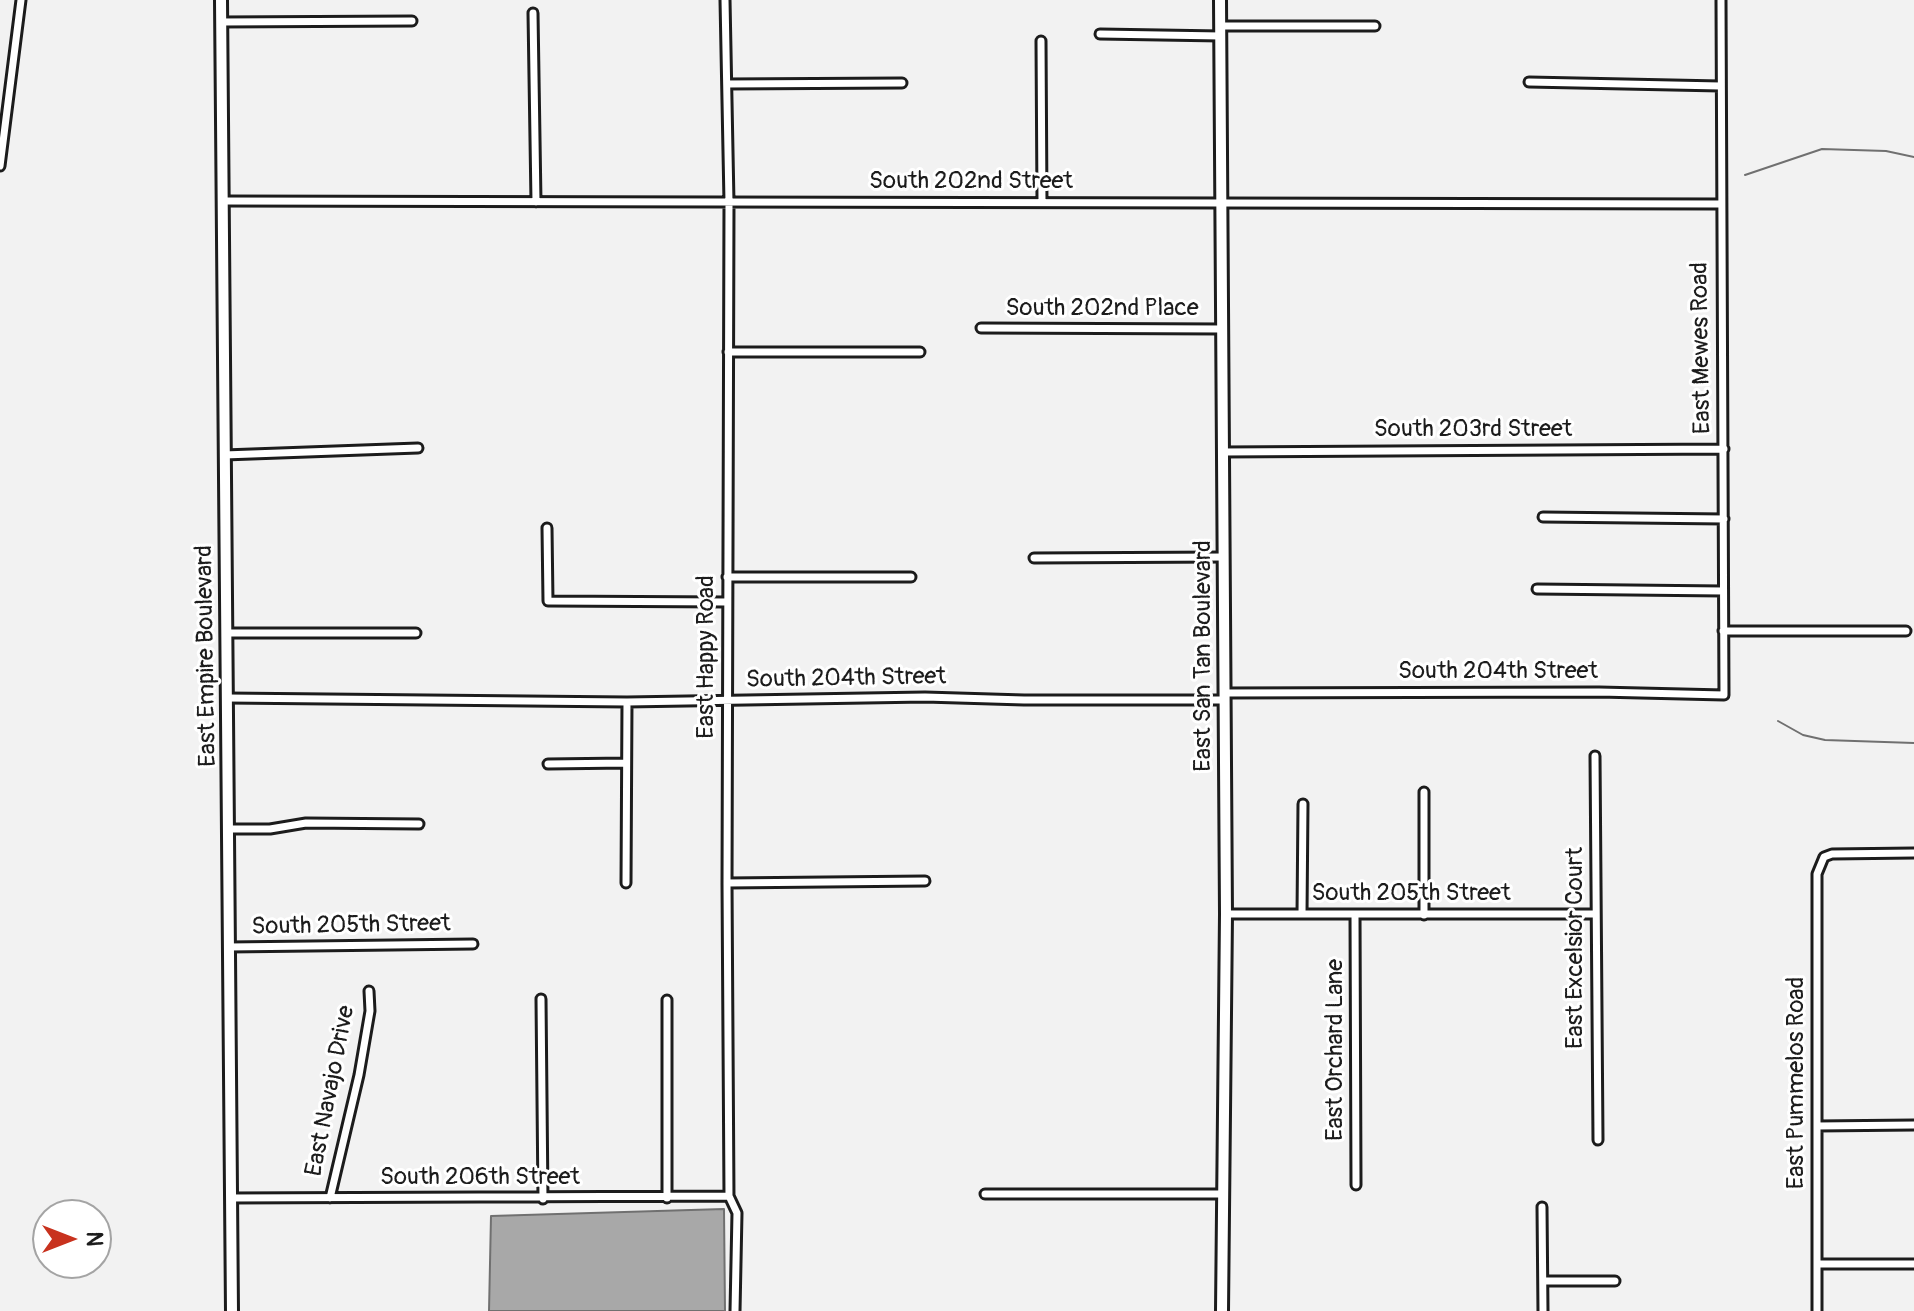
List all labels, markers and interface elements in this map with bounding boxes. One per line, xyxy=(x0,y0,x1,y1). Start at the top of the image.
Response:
street label: South 202nd Street xyxy=(869,168,1073,196)
street label: East Mewes Road xyxy=(1686,262,1718,434)
street label: South 202nd Place xyxy=(1005,295,1199,323)
street label: South 203rd Street xyxy=(1374,416,1572,444)
street label: East San Tan Boulevard xyxy=(1190,540,1218,772)
street label: East Empire Boulevard xyxy=(191,545,223,767)
street label: East Happy Road xyxy=(693,575,721,739)
street label: South 204th Street xyxy=(1398,658,1598,686)
street label: South 204th Street xyxy=(746,663,946,695)
street label: East Excelsior Court xyxy=(1562,847,1590,1049)
street label: South 205th Street xyxy=(1311,880,1511,908)
street label: South 205th Street xyxy=(251,910,451,942)
street label: East Orchard Lane xyxy=(1322,959,1350,1141)
street label: East Pummelos Road xyxy=(1783,977,1811,1189)
street label: East Navajo Drive xyxy=(300,1003,362,1179)
street label: South 206th Street xyxy=(380,1164,580,1192)
north arrow xyxy=(32,1199,112,1279)
text: N xyxy=(80,1232,108,1246)

